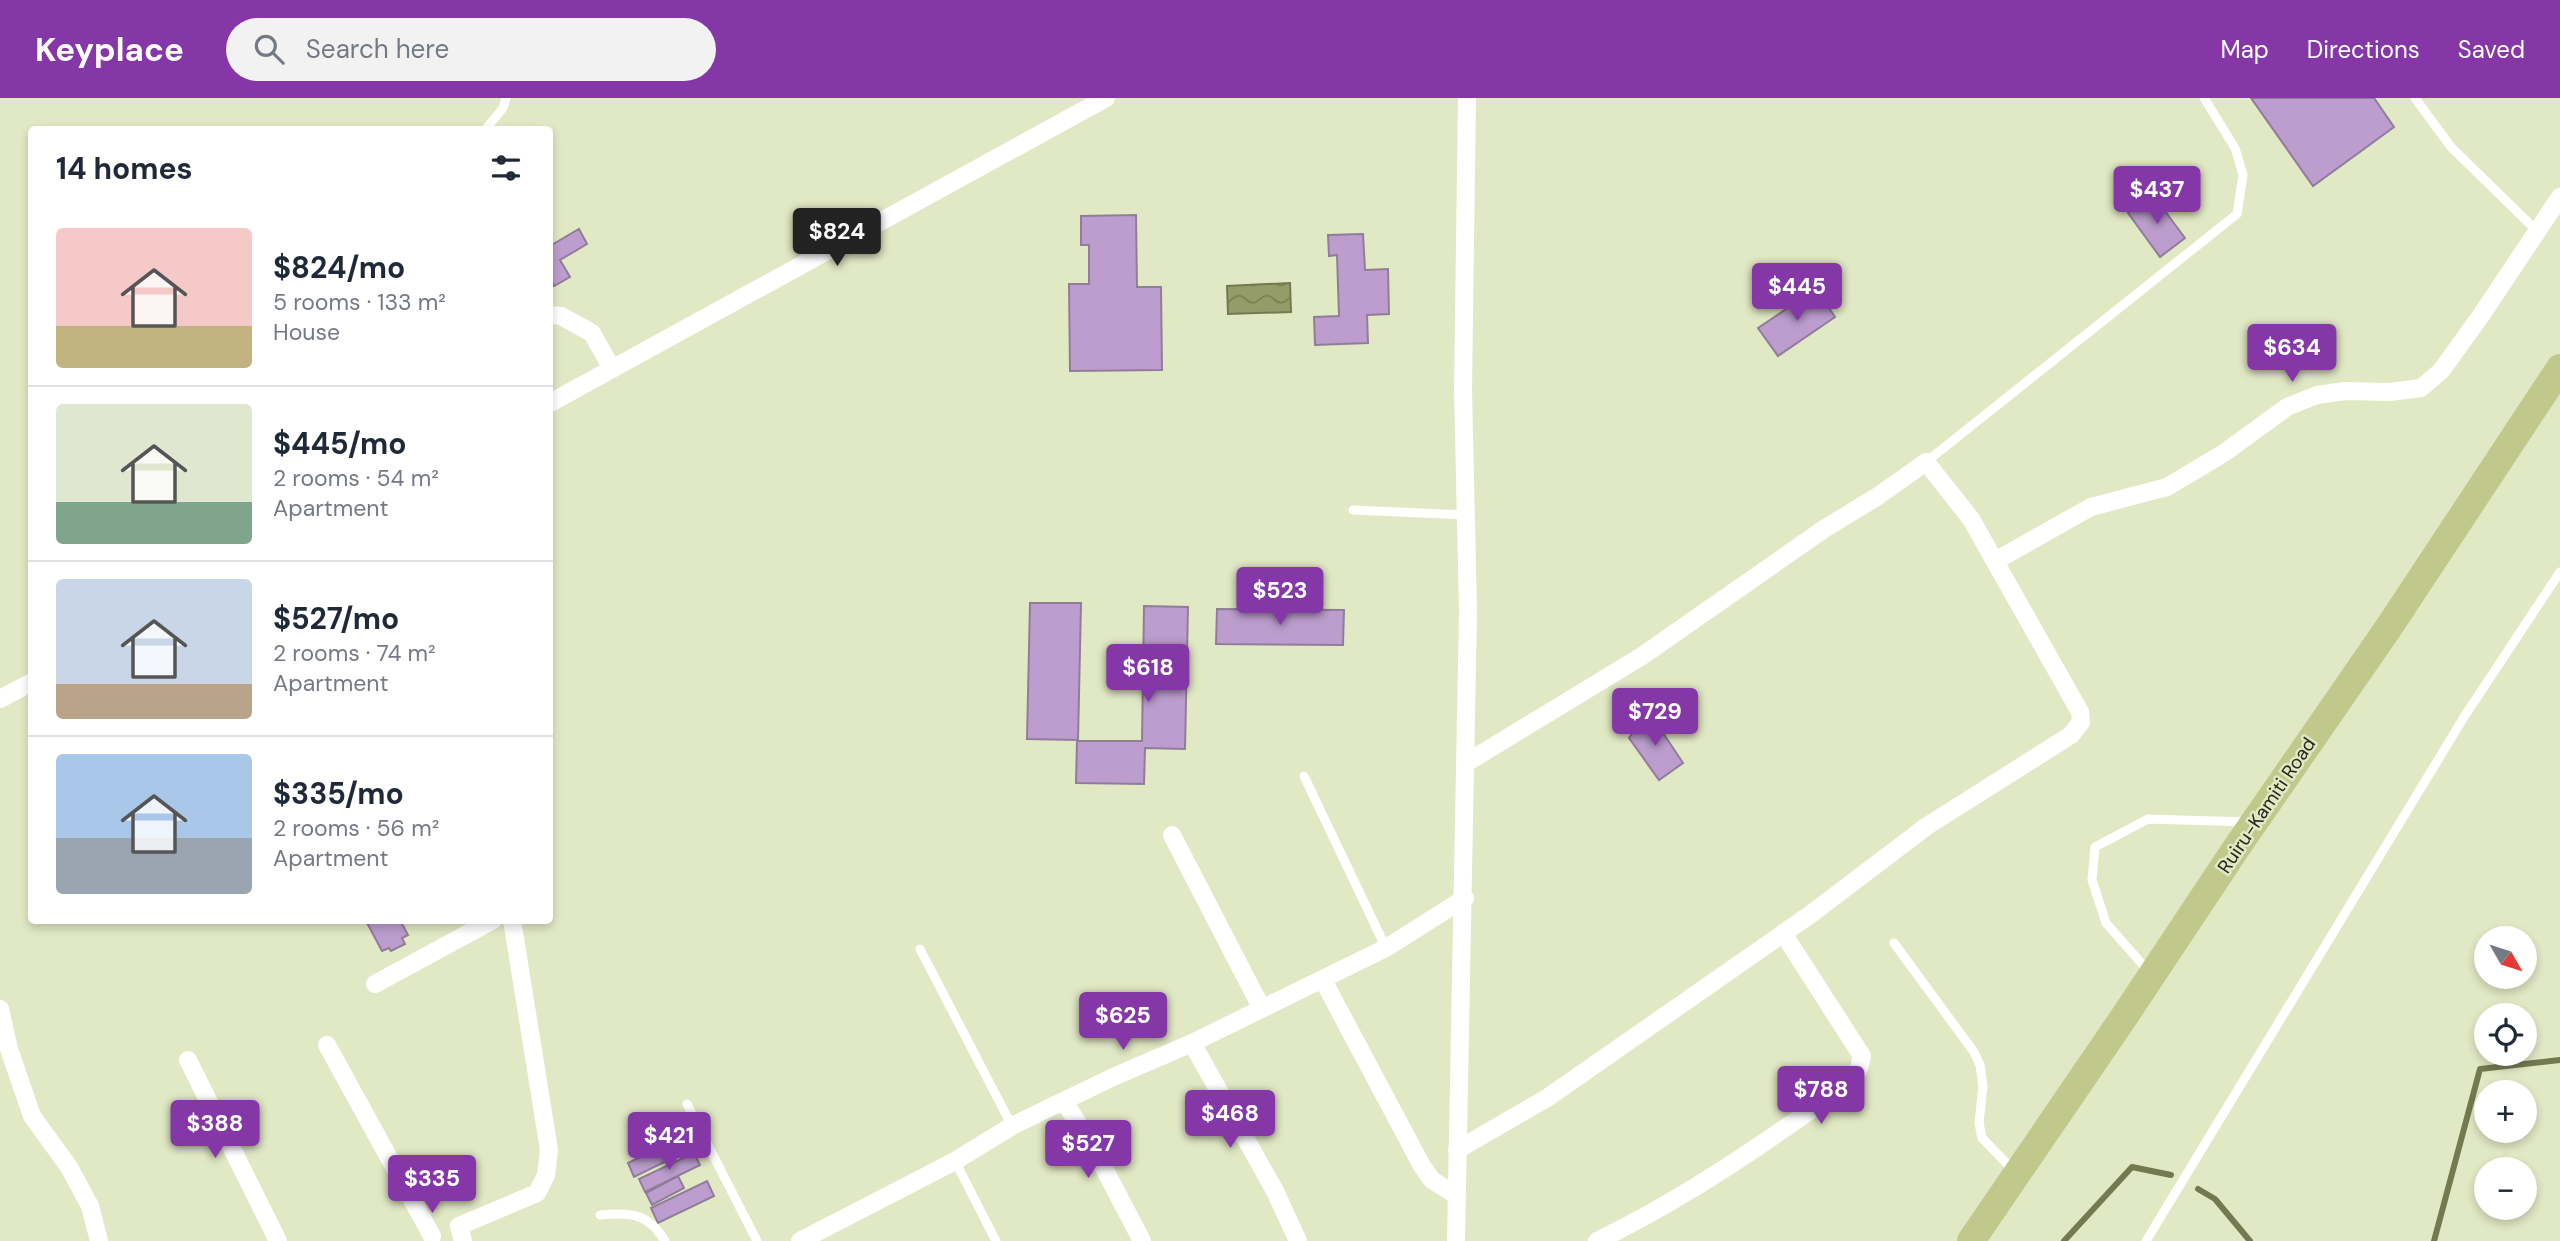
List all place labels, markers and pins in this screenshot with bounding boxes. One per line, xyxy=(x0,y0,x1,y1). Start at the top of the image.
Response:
pin: $437 xyxy=(2116,166,2198,226)
pin: $824 xyxy=(796,208,878,268)
pin: $445 xyxy=(1756,264,1838,323)
pin: $634 xyxy=(2251,324,2333,384)
pin: $523 xyxy=(1239,568,1321,627)
pin: $618 xyxy=(1107,644,1189,704)
pin: $729 xyxy=(1614,688,1696,748)
pin: $625 xyxy=(1082,992,1164,1052)
pin: $788 xyxy=(1780,1066,1862,1126)
pin: $468 xyxy=(1189,1090,1271,1150)
pin: $388 xyxy=(174,1100,256,1160)
pin: $421 xyxy=(628,1112,710,1172)
pin: $527 xyxy=(1047,1121,1129,1180)
pin: $335 xyxy=(391,1156,473,1215)

